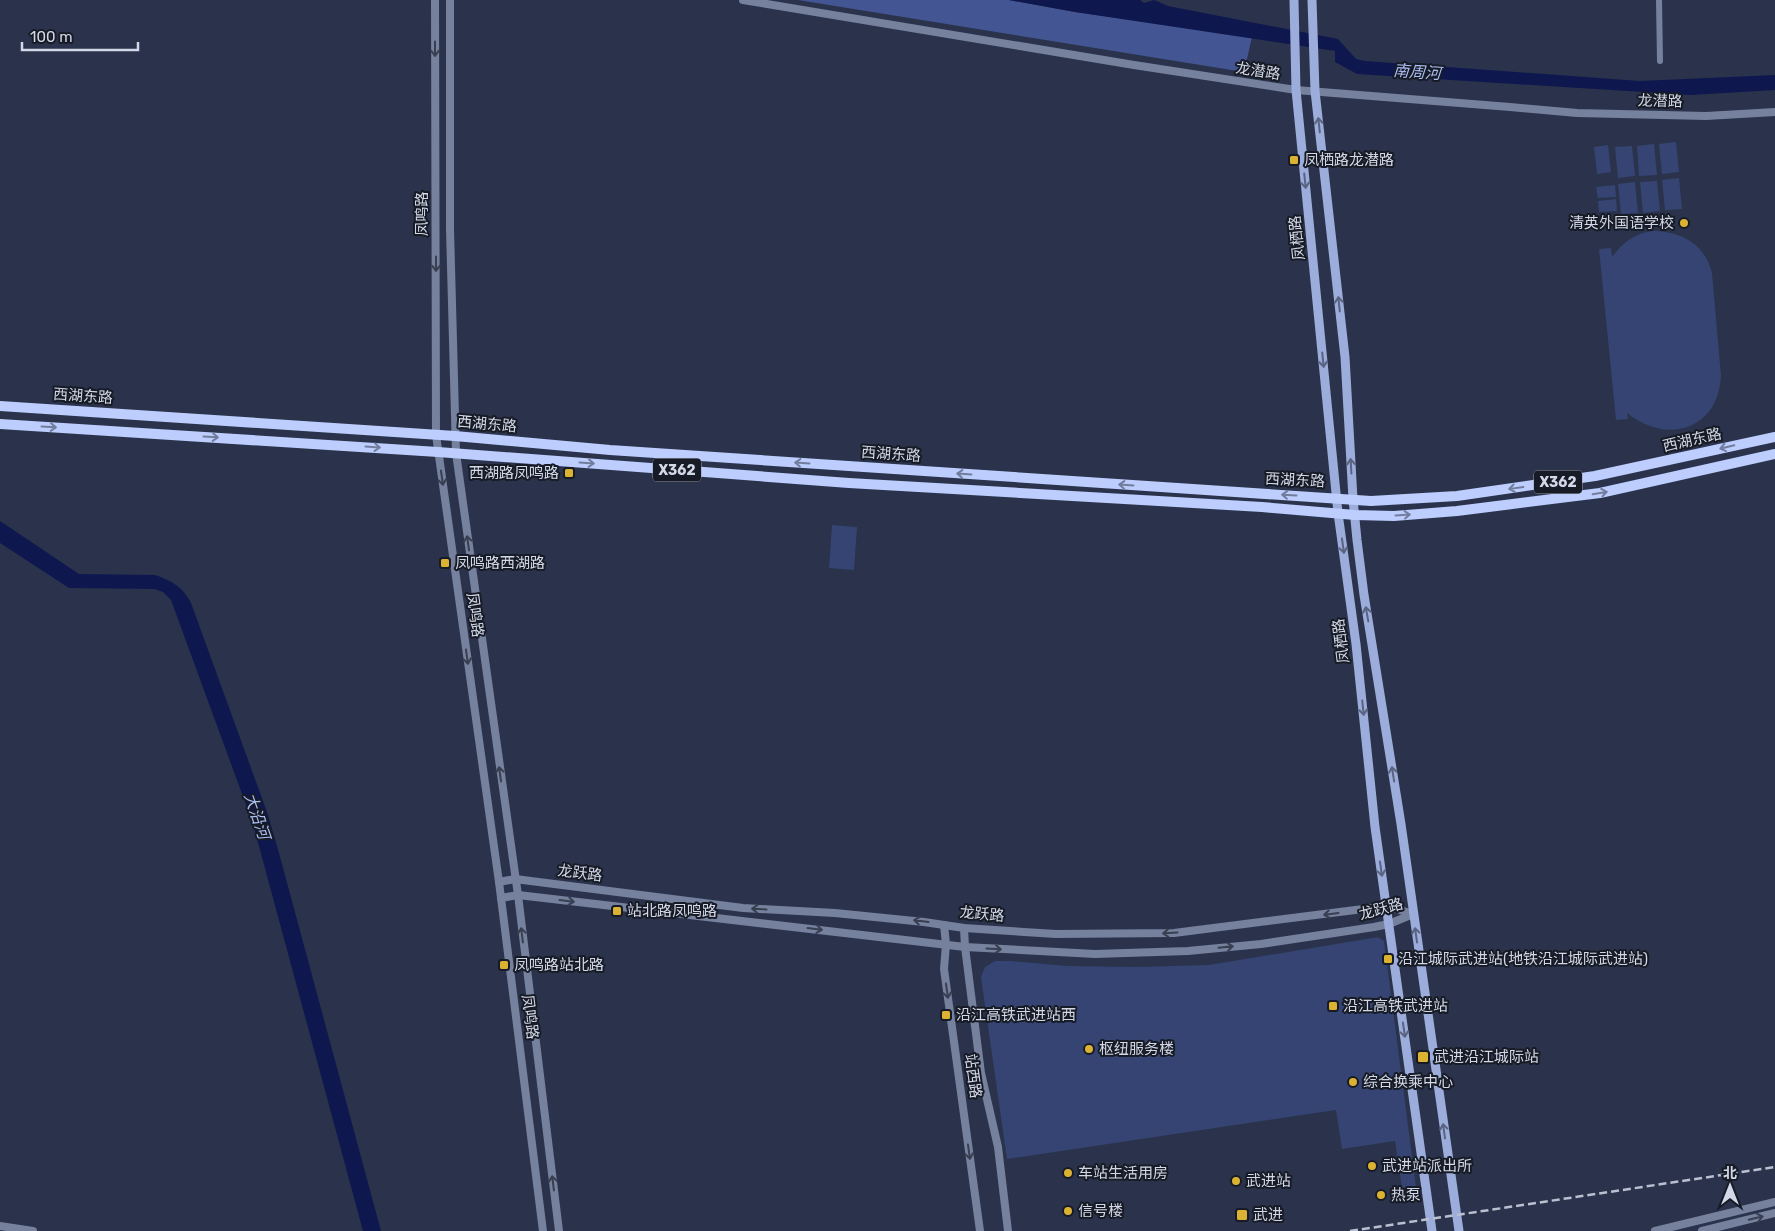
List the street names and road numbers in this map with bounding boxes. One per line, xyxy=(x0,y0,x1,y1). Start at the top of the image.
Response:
street label: 龙潜路 xyxy=(1234,59,1282,83)
street label: 龙潜路 xyxy=(1637,92,1683,110)
street label: 凤鸣路 xyxy=(413,191,431,237)
street label: 凤栖路 xyxy=(1286,215,1308,261)
street label: 西湖东路 xyxy=(52,385,114,407)
street label: 西湖东路 xyxy=(456,412,518,436)
street label: 西湖东路 xyxy=(1661,424,1723,456)
street label: 西湖东路 xyxy=(860,443,922,465)
road number: X362 xyxy=(653,458,701,482)
street label: 西湖东路 xyxy=(1265,469,1325,491)
road number: X362 xyxy=(1534,471,1582,494)
street label: 凤鸣路 xyxy=(463,591,487,639)
street label: 凤栖路 xyxy=(1329,618,1353,664)
street label: 龙跃路 xyxy=(557,861,603,885)
street label: 龙跃路 xyxy=(1357,894,1405,924)
street label: 龙跃路 xyxy=(959,903,1005,925)
street label: 凤鸣路 xyxy=(518,994,542,1040)
street label: 站西路 xyxy=(961,1052,985,1100)

